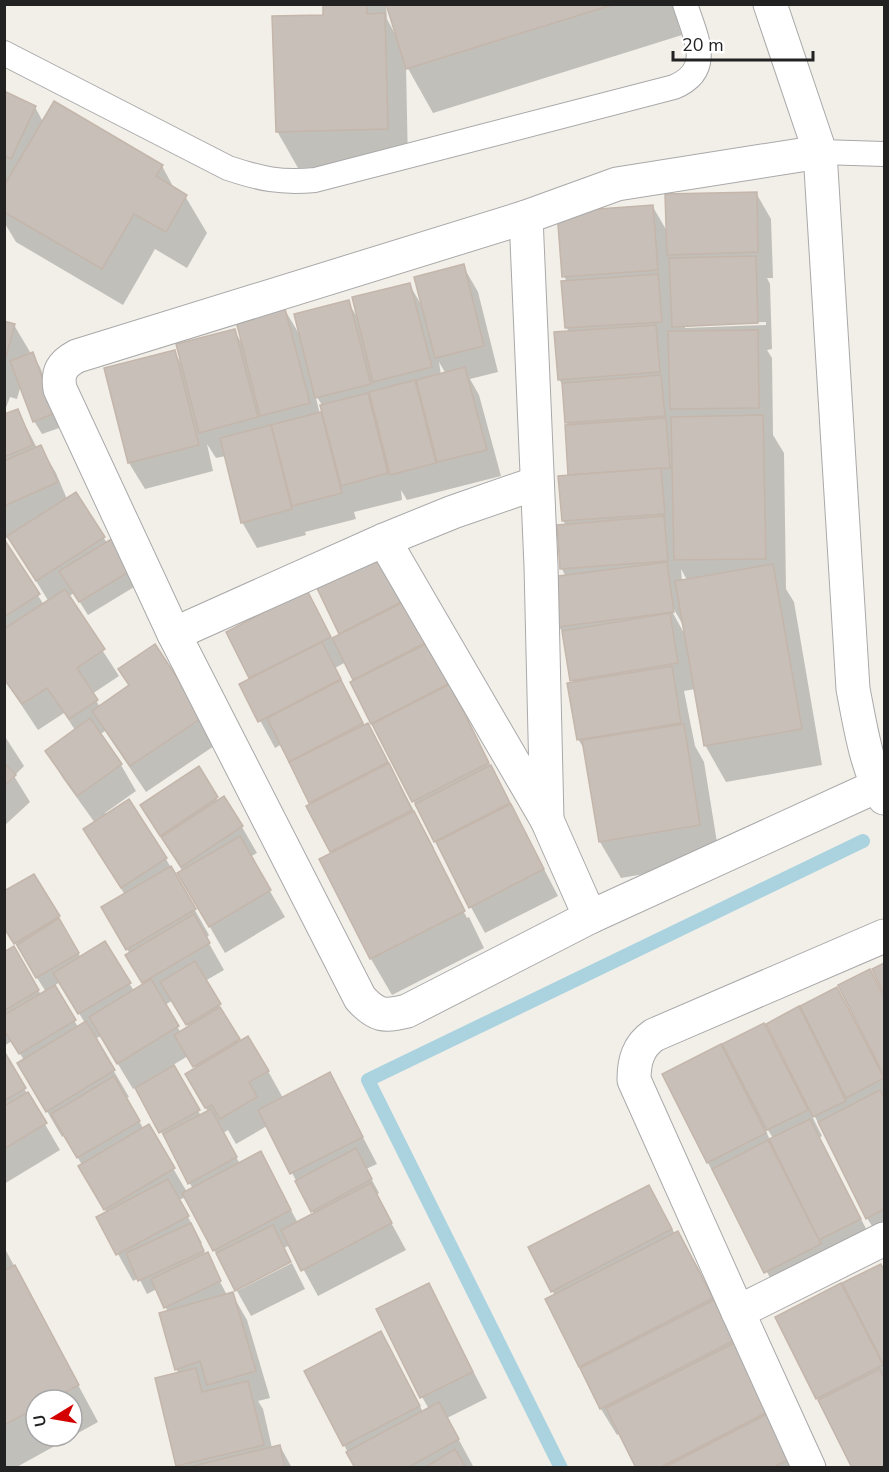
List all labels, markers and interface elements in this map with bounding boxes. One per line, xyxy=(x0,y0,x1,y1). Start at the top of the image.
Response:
scale bar xyxy=(673,24,812,62)
text: 20 m xyxy=(682,33,724,57)
north arrow xyxy=(24,1388,84,1448)
text: U xyxy=(28,1413,52,1429)

